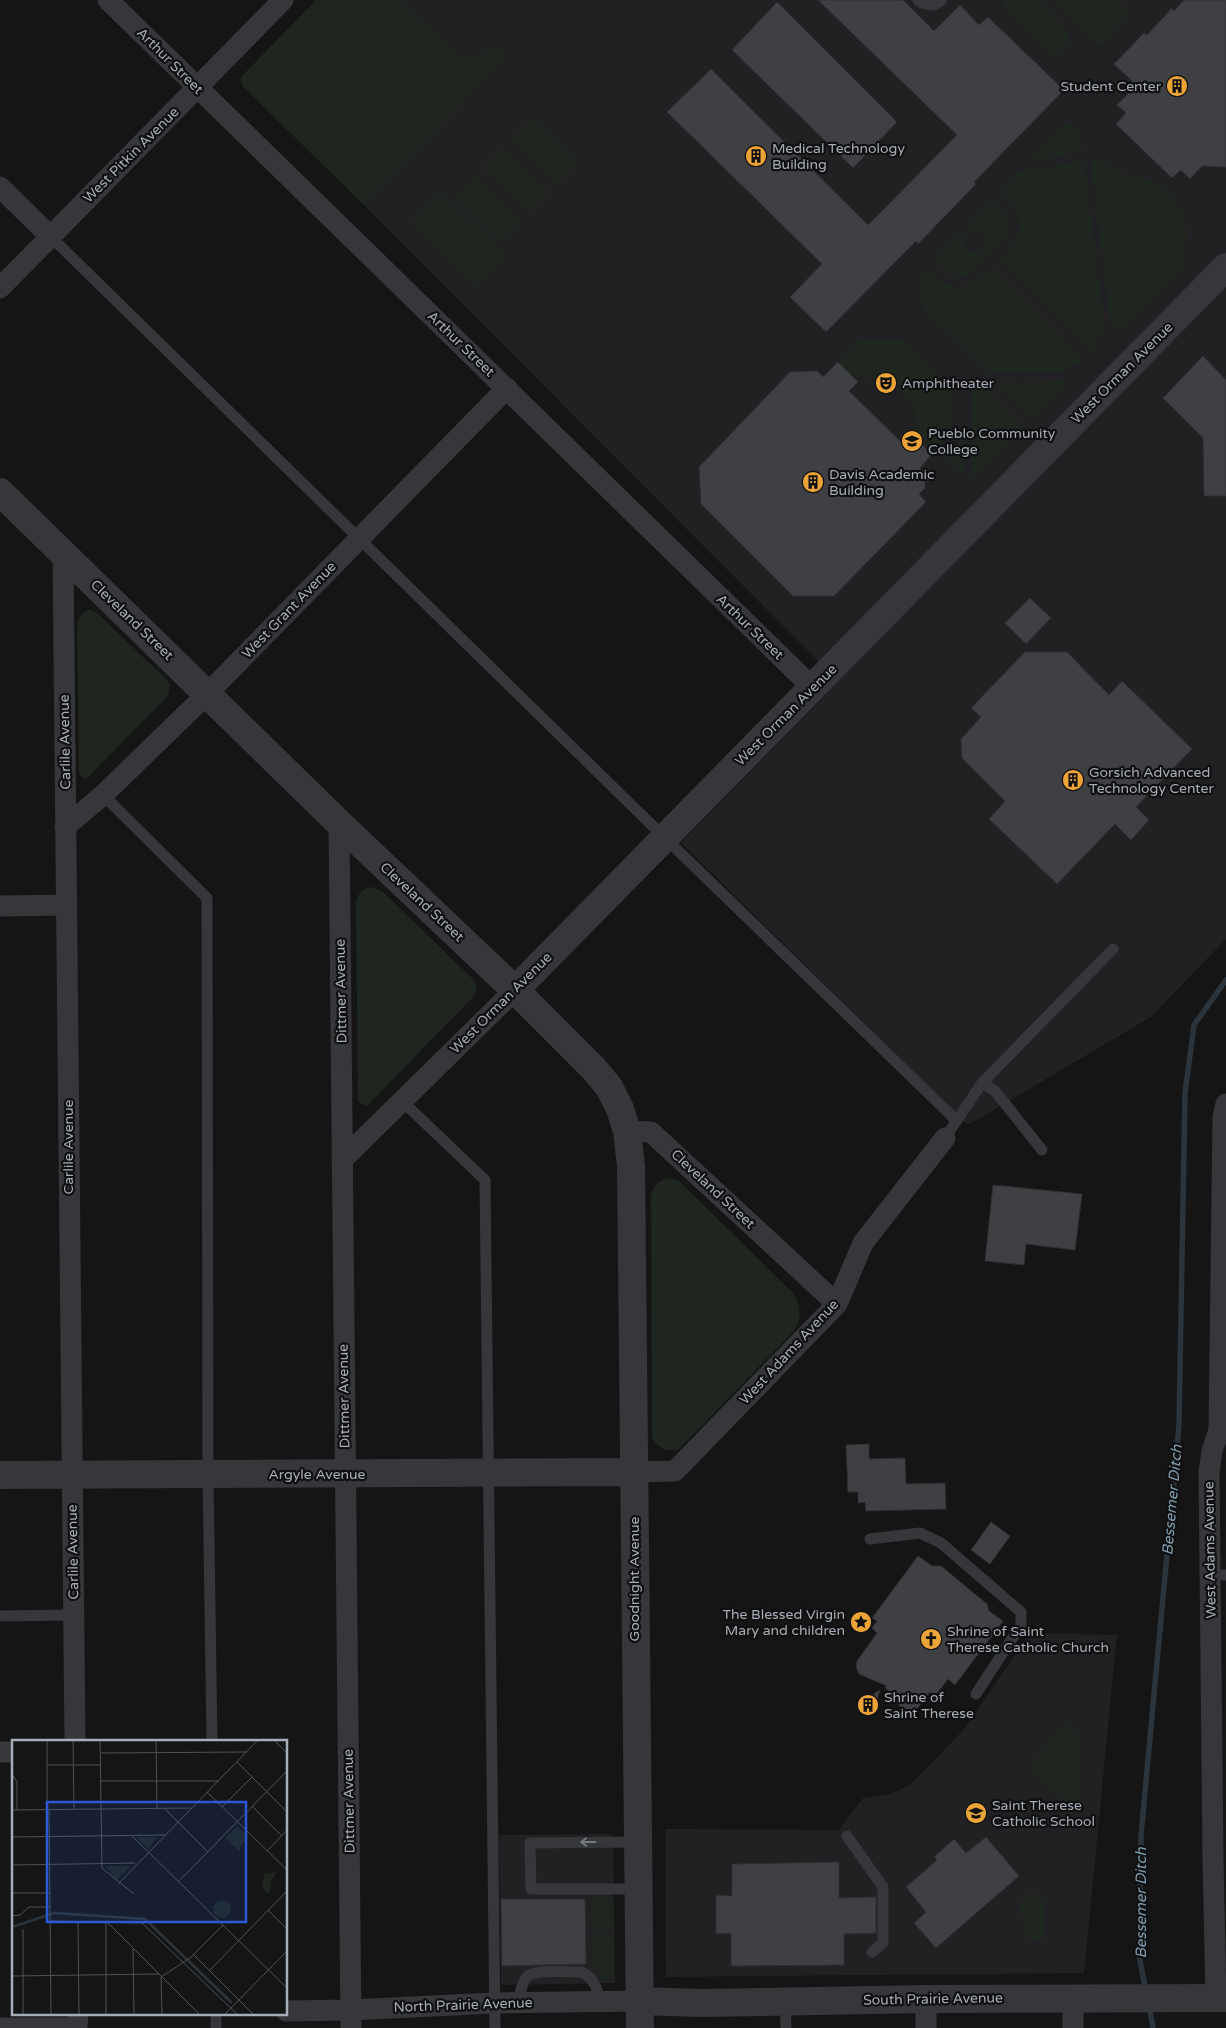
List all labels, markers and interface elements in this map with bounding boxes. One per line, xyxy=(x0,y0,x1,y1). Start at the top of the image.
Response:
street label: Arthur Street xyxy=(133,24,207,98)
building icon: Student Center xyxy=(1165,74,1189,98)
place label: Student Center xyxy=(1060,78,1162,95)
street label: West Pitkin Avenue xyxy=(80,103,183,206)
place label: Medical Technology Building xyxy=(772,140,905,173)
building icon: Medical Technology Building xyxy=(744,144,768,168)
street label: Arthur Street xyxy=(424,308,499,381)
street label: West Orman Avenue xyxy=(1068,319,1176,427)
theatre icon: Amphitheater xyxy=(874,371,898,395)
place label: Amphitheater xyxy=(902,375,995,392)
place label: Pueblo Community College xyxy=(928,425,1056,458)
school or university icon: Pueblo Community College xyxy=(900,429,924,453)
place label: Davis Academic Building xyxy=(829,466,935,499)
building icon: Davis Academic Building xyxy=(801,470,825,494)
street label: West Grant Avenue xyxy=(238,558,340,662)
street label: Cleveland Street xyxy=(87,576,177,664)
street label: Arthur Street xyxy=(713,591,788,664)
street label: West Orman Avenue xyxy=(732,661,840,769)
street label: Carlile Avenue xyxy=(56,694,74,790)
place label: Gorsich Advanced Technology Center xyxy=(1089,764,1215,797)
building icon: Gorsich Advanced Technology Center xyxy=(1061,768,1085,792)
street label: Cleveland Street xyxy=(376,859,468,946)
street label: Dittmer Avenue xyxy=(332,939,350,1043)
street label: West Orman Avenue xyxy=(447,949,555,1057)
street label: Carlile Avenue xyxy=(60,1099,77,1195)
street label: Cleveland Street xyxy=(667,1146,759,1233)
street label: West Adams Avenue xyxy=(736,1296,842,1408)
street label: Dittmer Avenue xyxy=(335,1344,353,1448)
water label: Bessemer Ditch xyxy=(1158,1443,1186,1556)
street label: Argyle Avenue xyxy=(268,1466,366,1483)
street label: West Adams Avenue xyxy=(1200,1481,1220,1619)
street label: Carlile Avenue xyxy=(64,1504,82,1600)
street label: Goodnight Avenue xyxy=(626,1517,643,1641)
place label: The Blessed Virgin Mary and children xyxy=(723,1606,845,1639)
place icon: The Blessed Virgin Mary and children xyxy=(849,1610,873,1634)
place label: Shrine of Saint Therese Catholic Church xyxy=(947,1623,1109,1656)
church icon: Shrine of Saint Therese Catholic Church xyxy=(919,1627,943,1651)
place label: Shrine of Saint Therese xyxy=(884,1689,974,1722)
building icon: Shrine of Saint Therese xyxy=(856,1693,880,1717)
inset map xyxy=(12,1740,288,2016)
street label: Dittmer Avenue xyxy=(340,1749,358,1853)
place label: Saint Therese Catholic School xyxy=(992,1797,1095,1830)
school or university icon: Saint Therese Catholic School xyxy=(964,1801,988,1825)
one-way arrow xyxy=(581,1838,597,1847)
water label: Bessemer Ditch xyxy=(1132,1847,1150,1959)
street label: South Prairie Avenue xyxy=(863,1989,1003,2009)
street label: North Prairie Avenue xyxy=(393,1994,533,2016)

